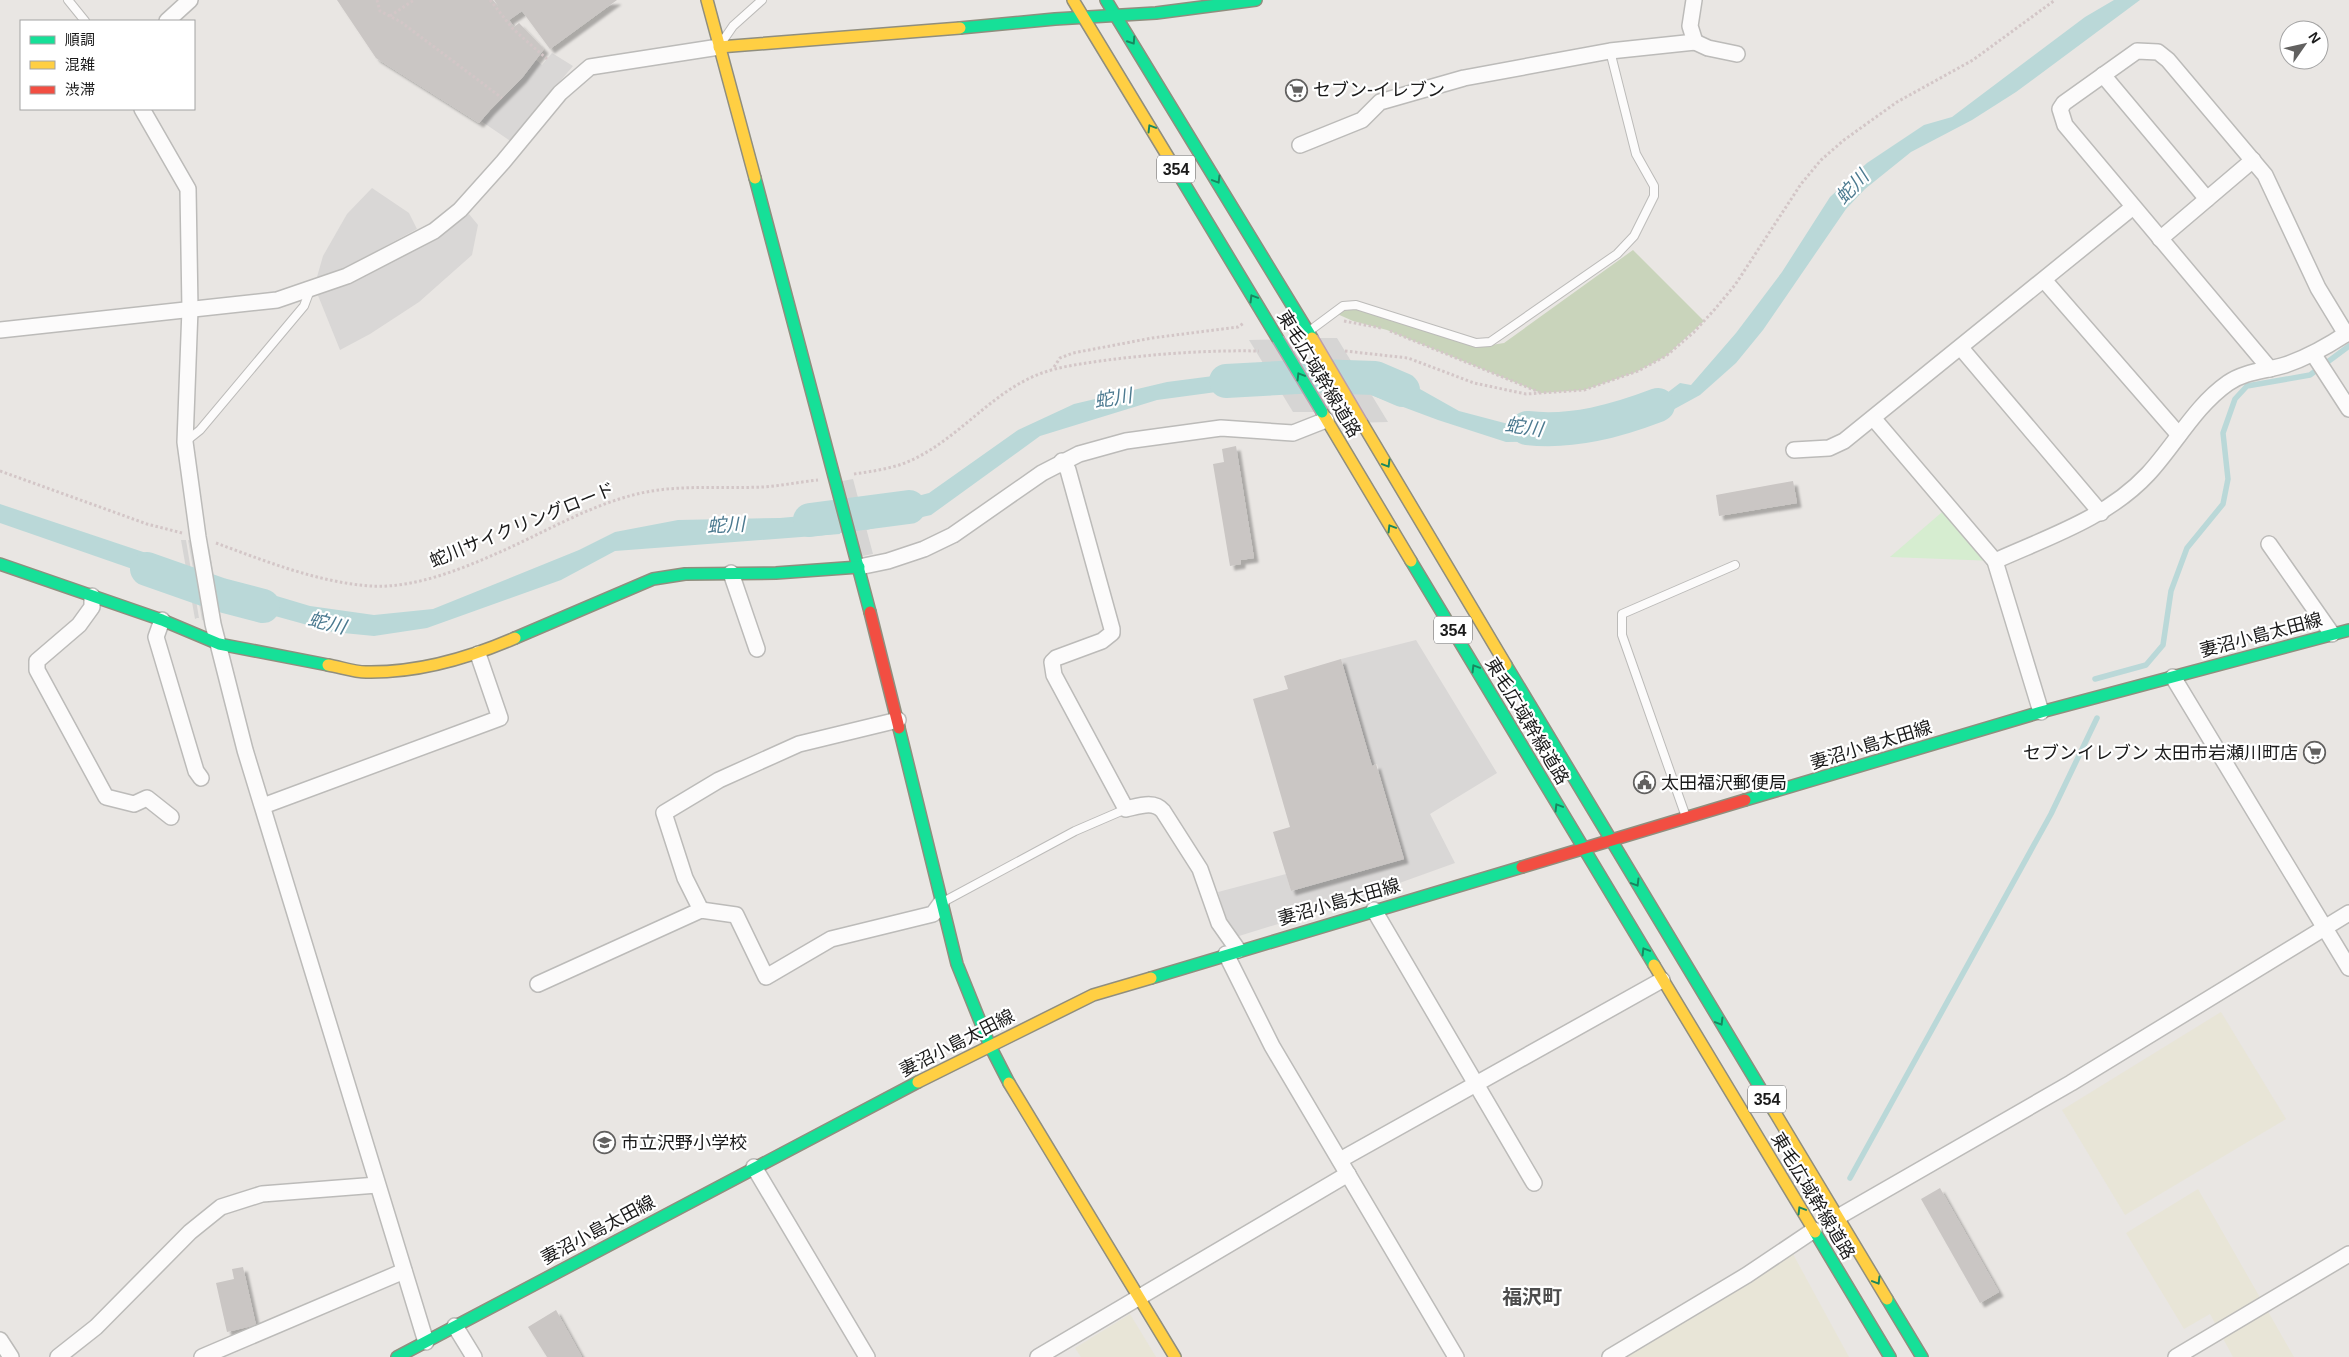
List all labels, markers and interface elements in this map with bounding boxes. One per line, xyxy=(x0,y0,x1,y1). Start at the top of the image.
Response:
legend xyxy=(20,20,195,110)
north arrow xyxy=(2279,20,2329,70)
text: N xyxy=(2305,29,2324,46)
text: 順調 xyxy=(65,31,95,48)
one-way arrow xyxy=(1126,36,1135,45)
text: 混雑 xyxy=(65,56,95,73)
supermarket icon: セブン-イレブン xyxy=(1285,78,1309,102)
place label: セブン-イレブン xyxy=(1313,80,1445,100)
text: 渋滞 xyxy=(65,81,95,98)
one-way arrow xyxy=(1148,125,1158,134)
road number: 354 xyxy=(1157,156,1195,182)
water label: 蛇川 xyxy=(1831,164,1874,208)
one-way arrow xyxy=(1210,175,1220,184)
one-way arrow xyxy=(1249,294,1259,303)
street label: 東毛広域幹線道路 xyxy=(1273,307,1365,441)
one-way arrow xyxy=(1296,372,1306,381)
water label: 蛇川 xyxy=(1093,384,1135,411)
water label: 蛇川 xyxy=(1504,414,1546,440)
one-way arrow xyxy=(1380,459,1390,468)
street label: 蛇川サイクリングロード xyxy=(427,479,617,571)
water label: 蛇川 xyxy=(706,513,748,536)
one-way arrow xyxy=(1388,525,1398,534)
water label: 蛇川 xyxy=(306,608,350,638)
street label: 妻沼小島太田線 xyxy=(2198,609,2324,661)
road number: 354 xyxy=(1434,616,1472,644)
street label: 東毛広域幹線道路 xyxy=(1481,654,1573,788)
one-way arrow xyxy=(1471,664,1481,673)
street label: 妻沼小島太田線 xyxy=(1808,717,1934,773)
supermarket icon: セブンイレブン 太田市岩瀬川町店 xyxy=(2302,741,2326,765)
place label: セブンイレブン 太田市岩瀬川町店 xyxy=(2023,743,2298,763)
public building icon: 太田福沢郵便局 xyxy=(1633,771,1657,795)
place label: 太田福沢郵便局 xyxy=(1661,773,1787,793)
one-way arrow xyxy=(1555,803,1565,812)
street label: 妻沼小島太田線 xyxy=(1276,875,1402,929)
one-way arrow xyxy=(1630,878,1640,887)
one-way arrow xyxy=(1641,948,1651,957)
street label: 妻沼小島太田線 xyxy=(896,1005,1018,1081)
one-way arrow xyxy=(1714,1017,1724,1026)
road number: 354 xyxy=(1748,1086,1786,1112)
street label: 東毛広域幹線道路 xyxy=(1767,1129,1859,1263)
school or university icon: 市立沢野小学校 xyxy=(593,1131,617,1155)
place label: 市立沢野小学校 xyxy=(621,1133,747,1153)
street label: 妻沼小島太田線 xyxy=(538,1192,658,1268)
one-way arrow xyxy=(1798,1207,1808,1216)
one-way arrow xyxy=(1870,1276,1880,1285)
district label: 福沢町 xyxy=(1502,1286,1562,1308)

